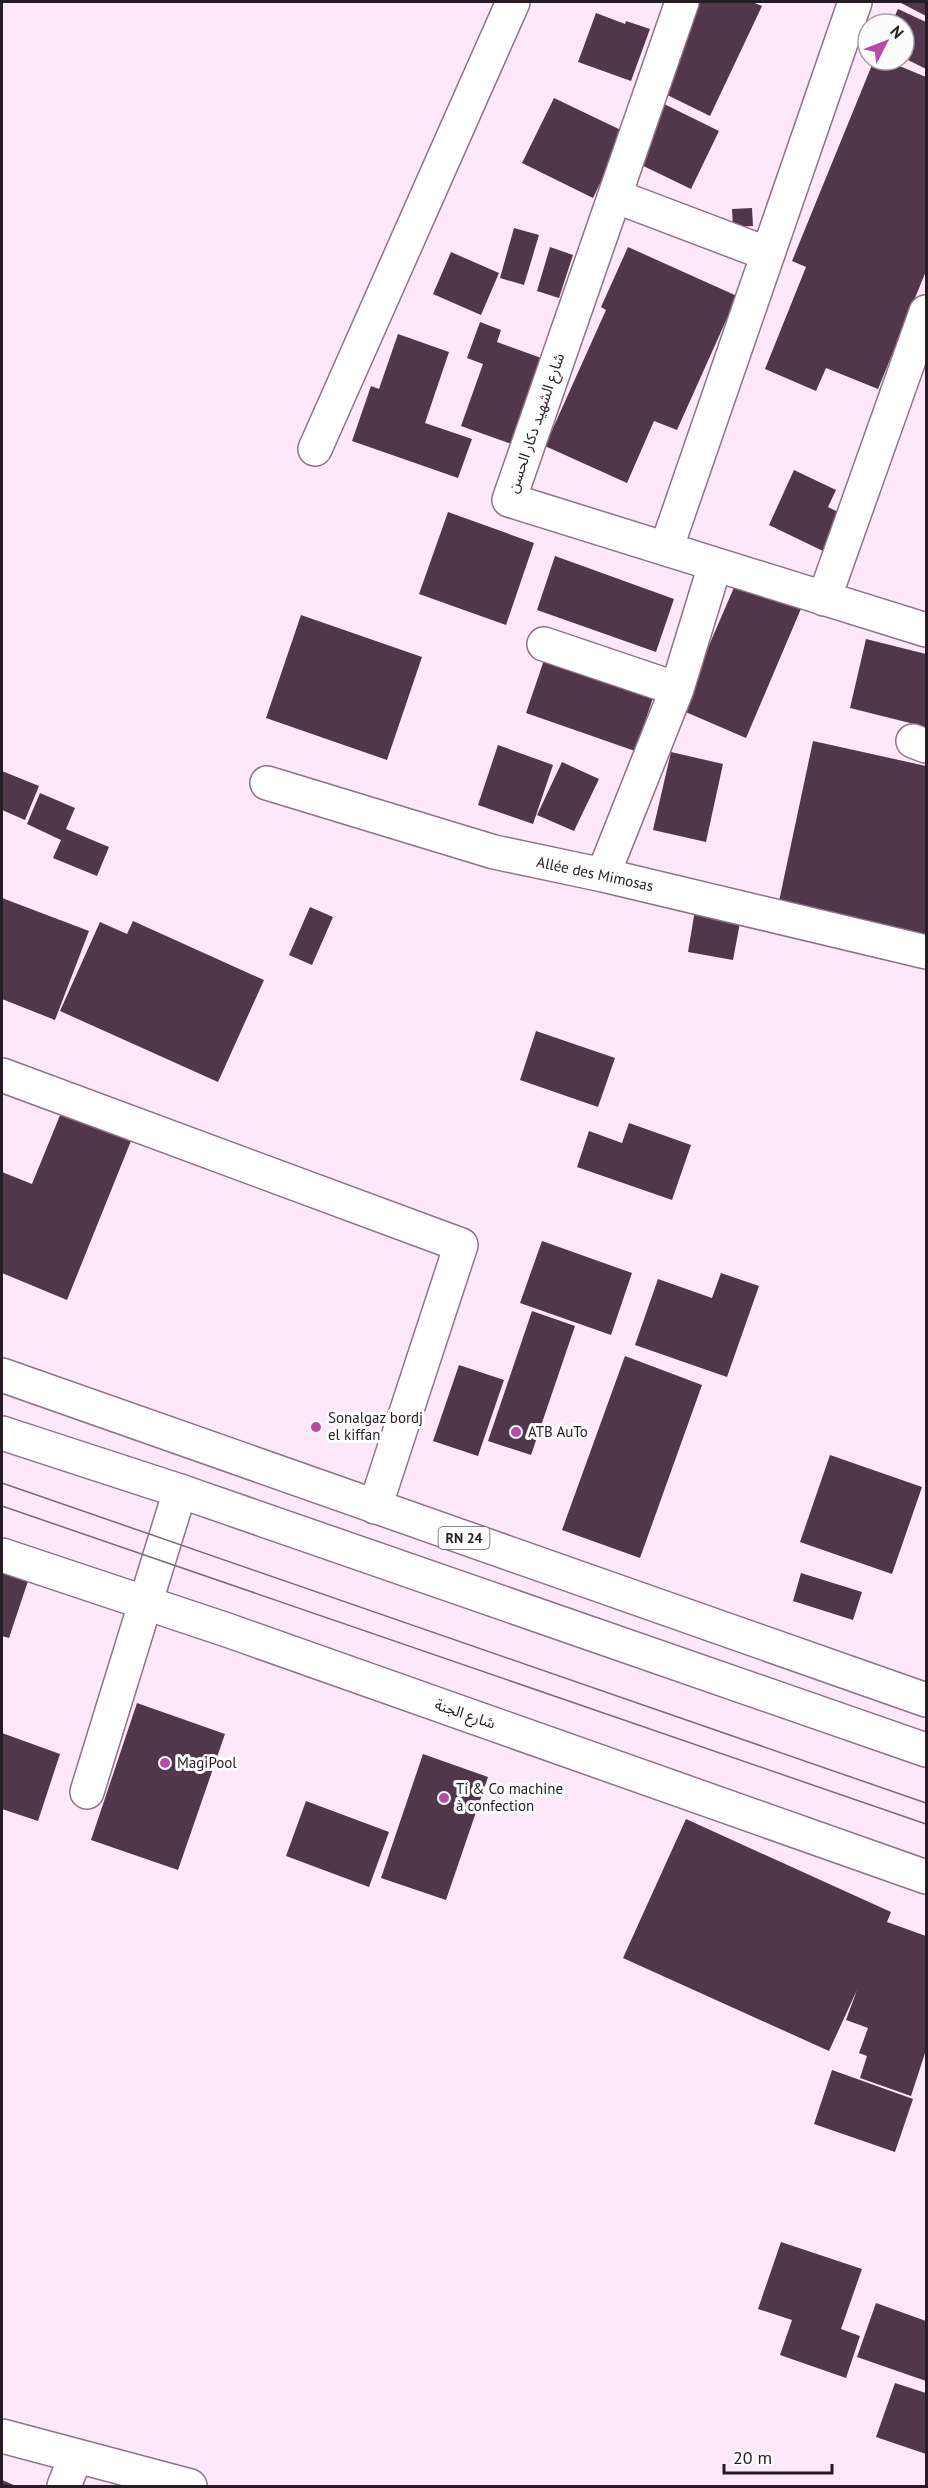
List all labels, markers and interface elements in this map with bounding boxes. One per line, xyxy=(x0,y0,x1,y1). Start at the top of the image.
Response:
north arrow xyxy=(856,12,916,72)
text: N xyxy=(886,21,908,43)
street label: شارع الشهيد دكار الحسن xyxy=(503,350,571,496)
street label: Allée des Mimosas xyxy=(535,852,655,895)
place label: Sonalgaz bordj el kiffan xyxy=(328,1408,423,1444)
marker: Sonalgaz bordj el kiffan xyxy=(309,1420,323,1434)
place label: ATB AuTo xyxy=(528,1422,588,1441)
marker: ATB AuTo xyxy=(509,1425,523,1439)
road number: RN 24 xyxy=(438,1527,490,1549)
street label: شارع الجنة xyxy=(431,1694,498,1736)
place label: MagiPool xyxy=(177,1753,237,1772)
marker: MagiPool xyxy=(158,1756,172,1770)
place label: Ti & Co machine à confection xyxy=(456,1779,563,1815)
marker: Ti & Co machine à confection xyxy=(437,1791,451,1805)
scale bar xyxy=(724,2437,832,2475)
text: 20 m xyxy=(733,2446,772,2469)

